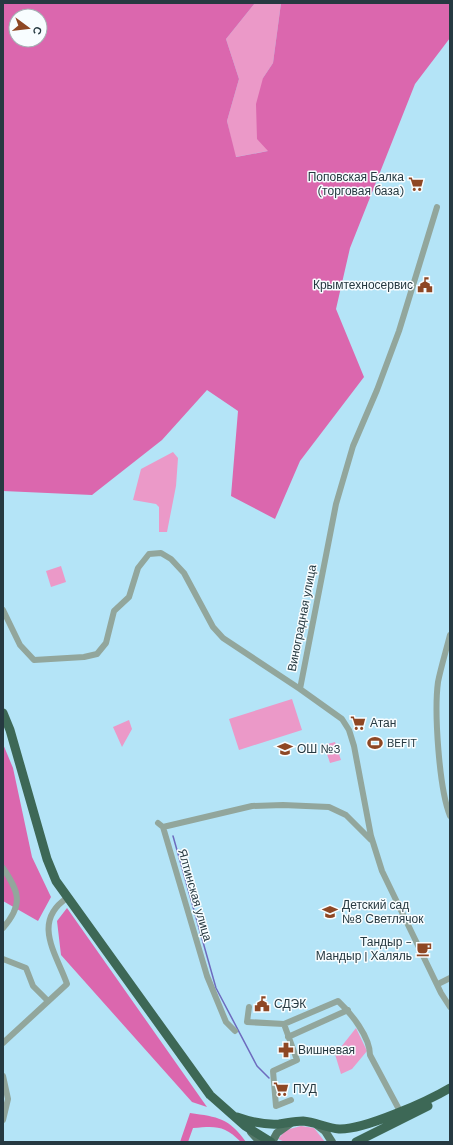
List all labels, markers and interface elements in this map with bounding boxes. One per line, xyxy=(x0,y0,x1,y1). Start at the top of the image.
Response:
north arrow xyxy=(8,8,48,48)
text: С xyxy=(30,25,45,36)
place label: Поповская Балка (торговая база) xyxy=(308,169,404,199)
supermarket icon: Поповская Балка (торговая база) xyxy=(407,175,425,193)
public building icon: Крымтехносервис xyxy=(416,276,434,294)
place label: Крымтехносервис xyxy=(313,277,413,293)
street label: Виноградная улица xyxy=(284,563,320,673)
supermarket icon: Атан xyxy=(349,714,367,732)
place label: Атан xyxy=(370,715,396,731)
sports icon: BEFIT xyxy=(366,734,384,752)
place label: BEFIT xyxy=(387,735,417,751)
school or university icon: ОШ №3 xyxy=(276,740,294,758)
place label: ОШ №3 xyxy=(297,741,341,757)
street label: Ялтинская улица xyxy=(174,847,216,943)
place label: Детский сад №8 Светлячок xyxy=(342,897,424,927)
school or university icon: Детский сад №8 Светлячок xyxy=(321,903,339,921)
place label: Тандыр - Мандыр | Халяль xyxy=(316,934,412,964)
cafe icon: Тандыр - Мандыр | Халяль xyxy=(415,940,433,958)
public building icon: СДЭК xyxy=(253,995,271,1013)
place label: СДЭК xyxy=(274,996,306,1012)
pharmacy icon: Вишневая xyxy=(277,1041,295,1059)
place label: Вишневая xyxy=(298,1042,355,1058)
supermarket icon: ПУД xyxy=(272,1080,290,1098)
place label: ПУД xyxy=(293,1081,317,1097)

